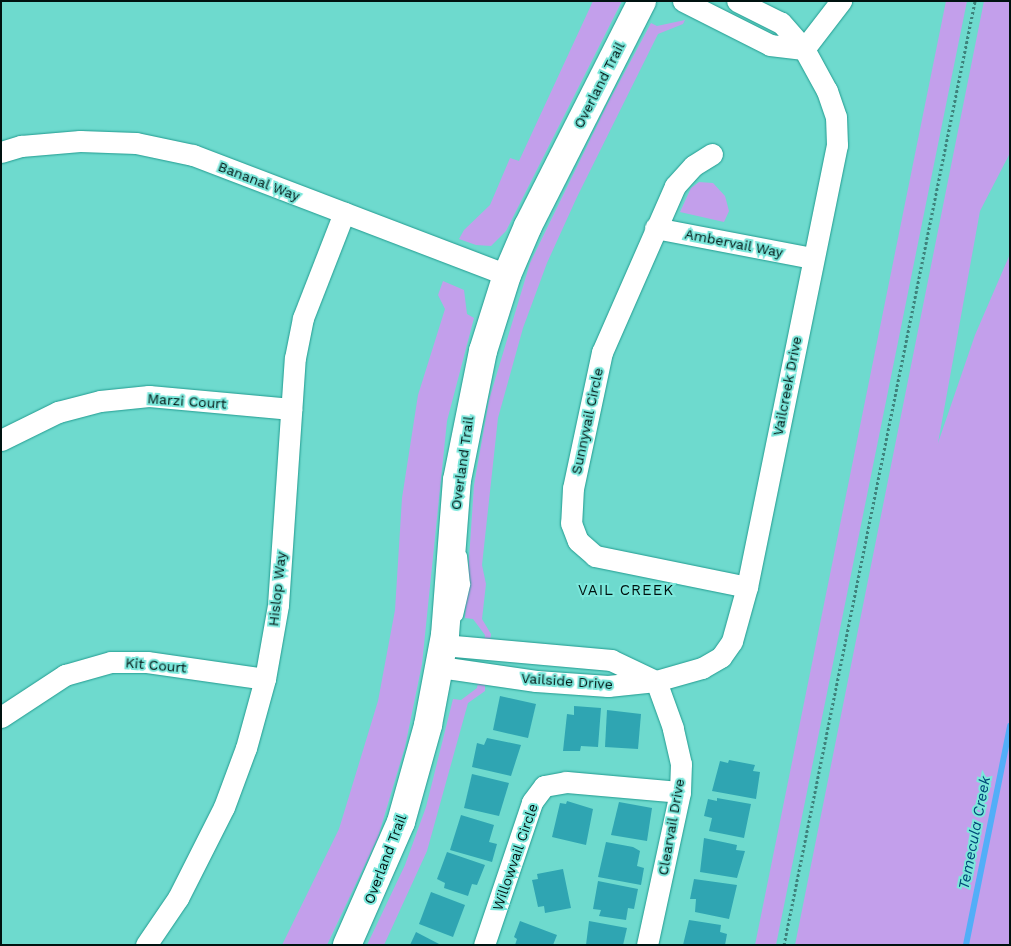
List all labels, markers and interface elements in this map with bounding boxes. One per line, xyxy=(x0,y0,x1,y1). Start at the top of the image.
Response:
street label: Overland Trail xyxy=(570,39,628,131)
street label: Bananal Way xyxy=(215,158,303,204)
street label: Ambervail Way xyxy=(683,225,785,261)
street label: Vailcreek Drive xyxy=(769,335,805,437)
street label: Sunnyvail Circle xyxy=(567,366,607,476)
street label: Marzi Court xyxy=(147,390,227,412)
street label: Overland Trail xyxy=(447,415,477,511)
street label: Hislop Way xyxy=(265,551,289,627)
district label: VAIL CREEK xyxy=(577,582,675,600)
street label: Kit Court xyxy=(125,654,187,676)
street label: Vailside Drive xyxy=(521,669,613,693)
water label: Temecula Creek xyxy=(955,775,995,891)
street label: Clearvail Drive xyxy=(654,777,688,877)
street label: Willowvail Circle xyxy=(489,801,541,913)
street label: Overland Trail xyxy=(360,812,410,906)

